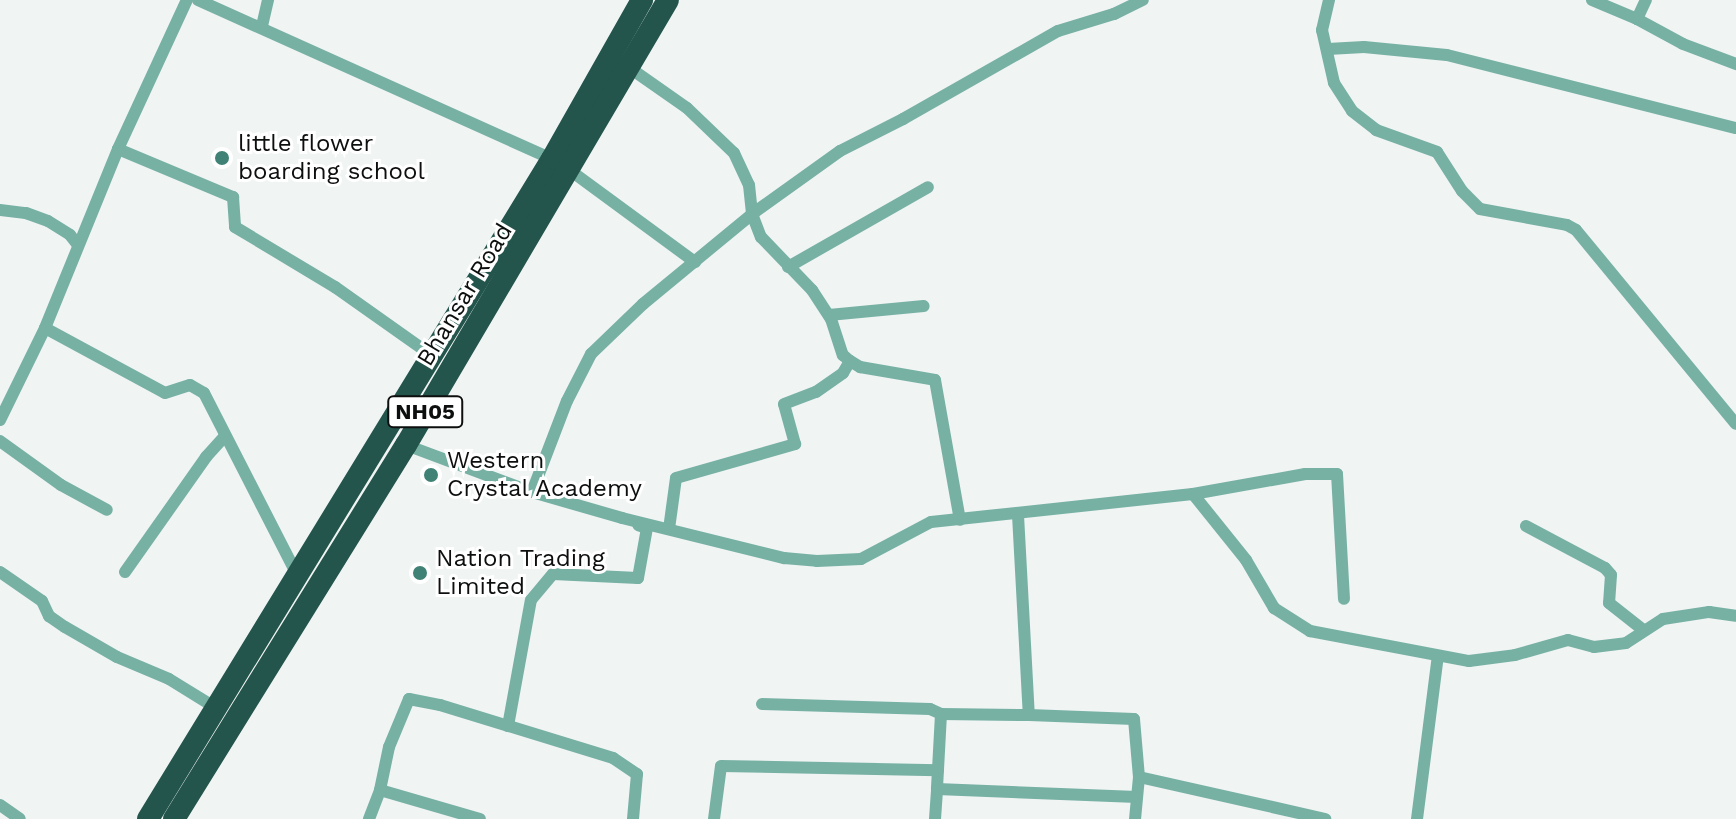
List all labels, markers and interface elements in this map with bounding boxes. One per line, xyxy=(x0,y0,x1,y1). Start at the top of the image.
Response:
place label: little flower boarding school xyxy=(238,130,425,186)
marker: little flower boarding school xyxy=(213,149,231,167)
street label: Bhansar Road xyxy=(411,218,519,372)
road number: NH05 xyxy=(387,394,463,430)
place label: Western Crystal Academy xyxy=(447,447,644,503)
marker: Western Crystal Academy xyxy=(422,466,440,484)
place label: Nation Trading Limited xyxy=(436,545,605,601)
marker: Nation Trading Limited xyxy=(411,564,429,582)

